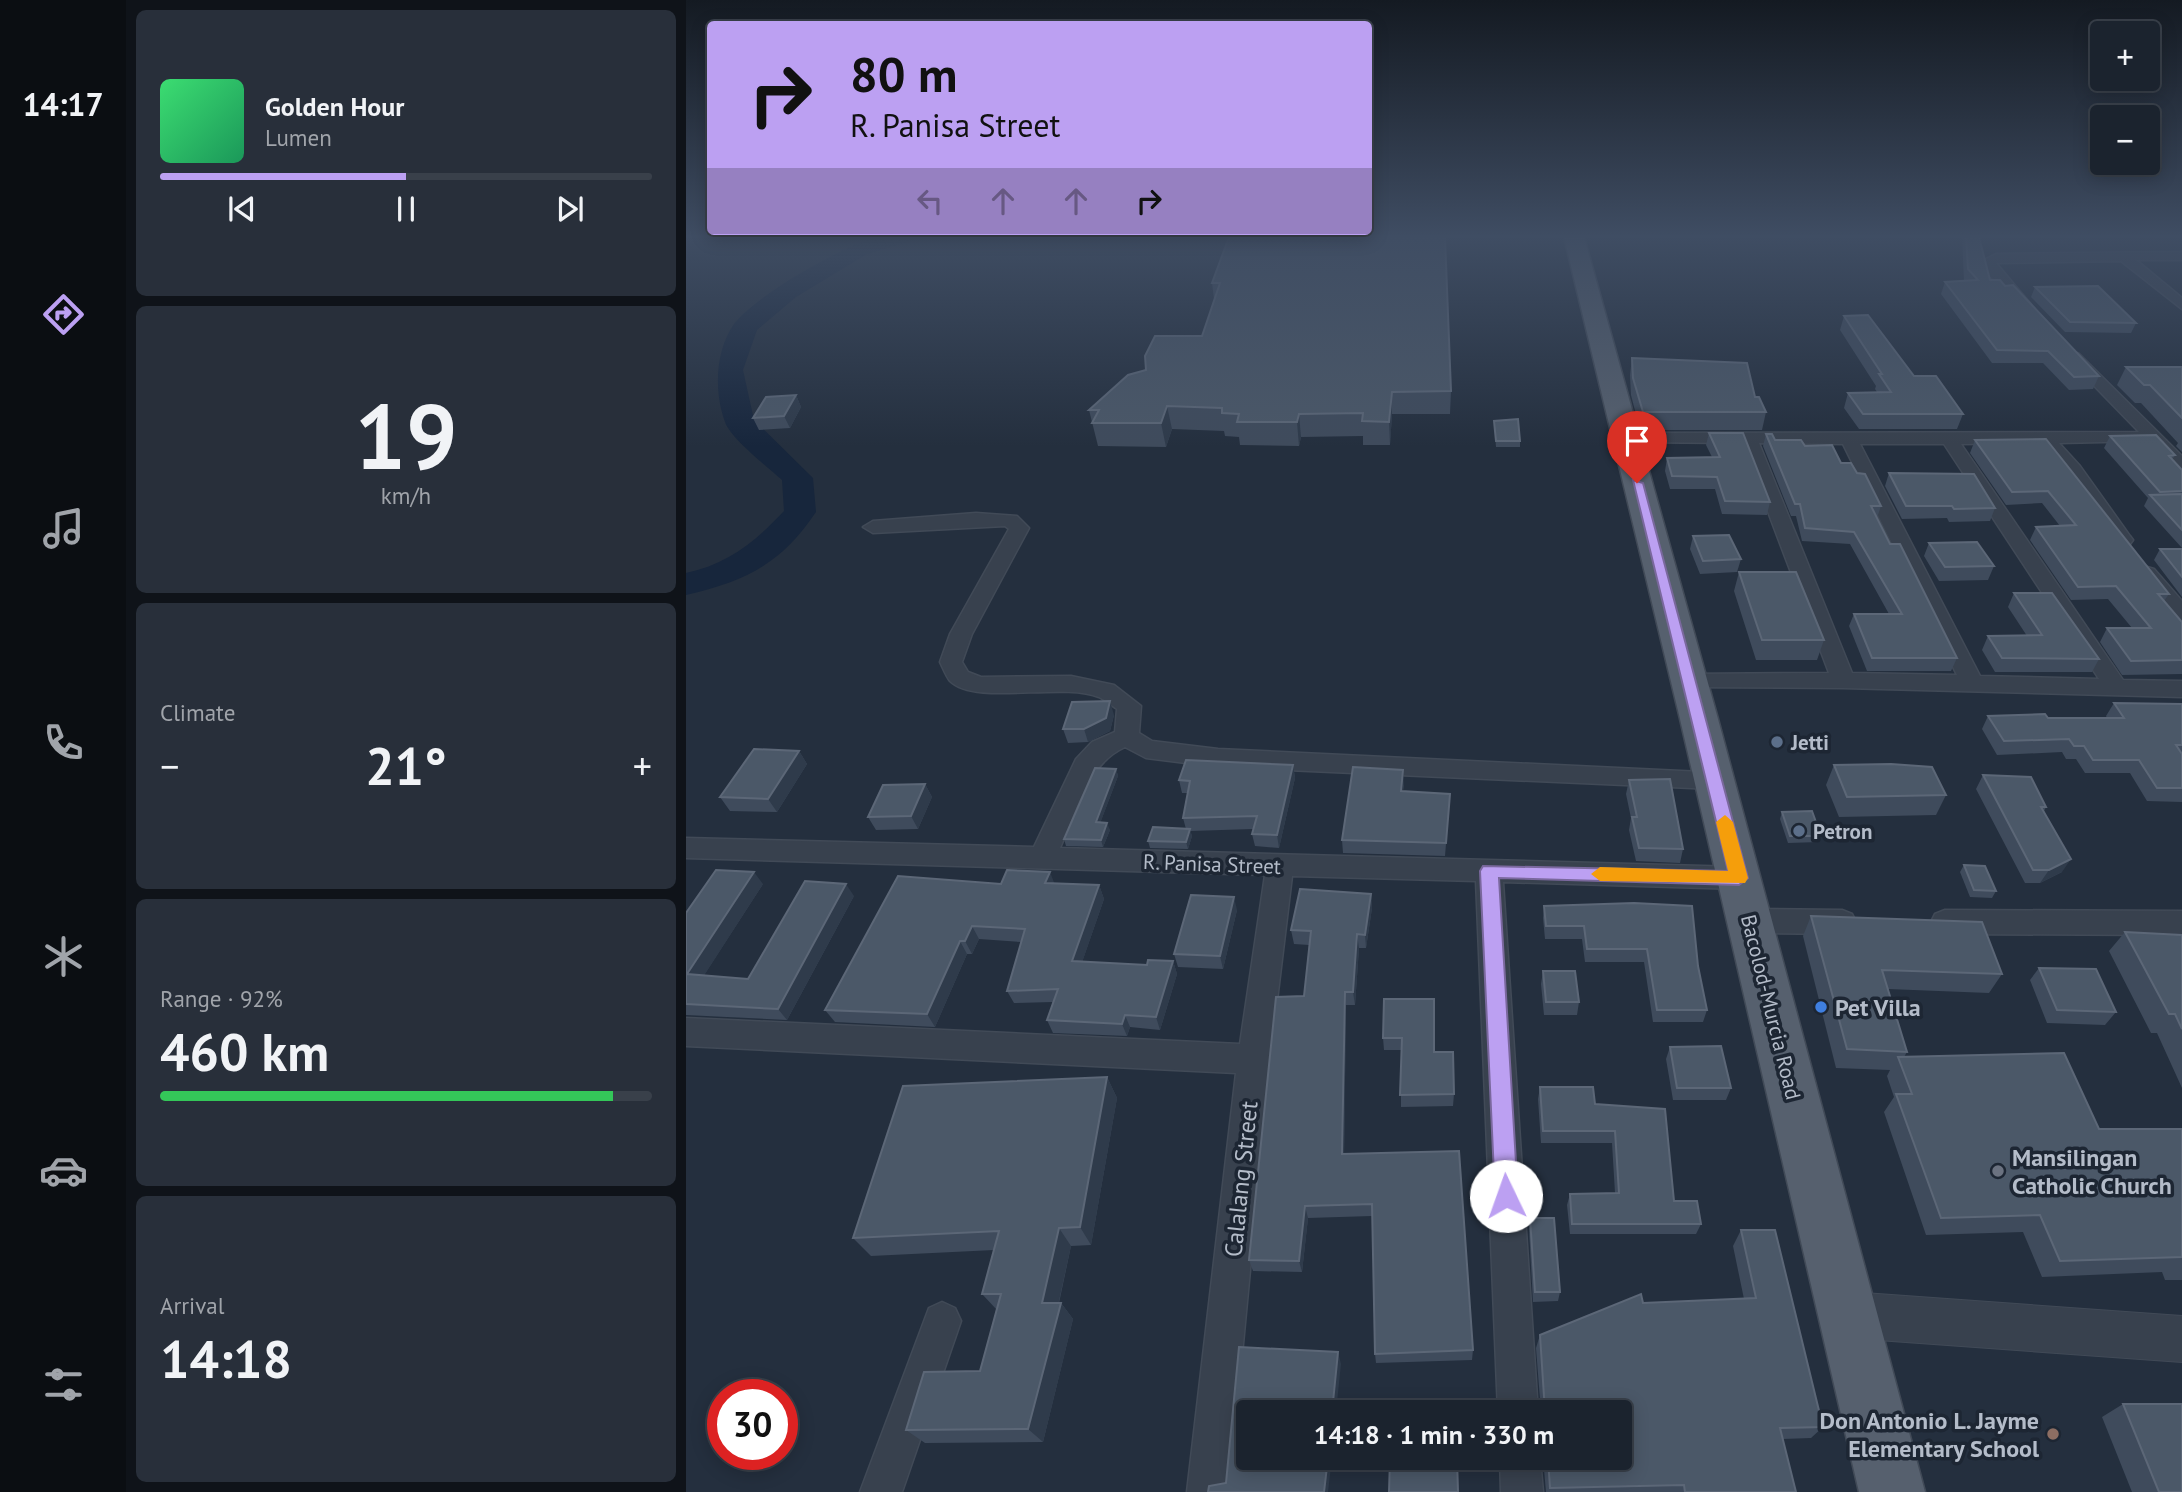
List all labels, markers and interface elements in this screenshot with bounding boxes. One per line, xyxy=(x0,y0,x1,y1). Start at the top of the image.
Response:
map controls xyxy=(2090,21,2160,175)
button: + xyxy=(2090,21,2160,91)
text: 80 m xyxy=(850,42,957,106)
icon: right xyxy=(735,49,826,140)
text: 14:17 xyxy=(22,83,104,125)
text: Golden Hour xyxy=(265,90,404,123)
text: R. Panisa Street xyxy=(850,104,1060,146)
button: − xyxy=(2090,105,2160,175)
text: Lumen xyxy=(265,123,332,152)
icon: left xyxy=(911,182,949,220)
icon: ahead xyxy=(984,182,1022,220)
icon: ahead xyxy=(1057,182,1095,220)
icon: right xyxy=(1130,182,1168,220)
icon: previous xyxy=(223,190,261,228)
icon: pause xyxy=(387,190,425,228)
icon: next xyxy=(551,190,589,228)
icon: directions xyxy=(39,290,88,339)
text: 19 xyxy=(354,376,458,494)
pin xyxy=(1607,411,1667,483)
icon: arrive xyxy=(1618,422,1656,460)
text: km/h xyxy=(381,481,431,510)
icon: music xyxy=(39,504,88,553)
text: Climate xyxy=(160,698,235,727)
icon: phone xyxy=(39,718,88,767)
place label: Jetti xyxy=(1790,729,1829,756)
text: 21° xyxy=(365,732,447,799)
marker: Jetti xyxy=(1769,734,1785,750)
text: − xyxy=(160,741,179,790)
text: + xyxy=(633,741,652,790)
place label: Petron xyxy=(1813,818,1872,845)
marker: Petron xyxy=(1791,823,1807,839)
street label: R. Panisa Street xyxy=(1143,848,1281,880)
street label: Bacolod-Murcia Road xyxy=(1735,912,1807,1102)
icon: climate xyxy=(39,932,88,981)
text: Range · 92% xyxy=(160,984,283,1013)
place label: Pet Villa xyxy=(1835,992,1921,1023)
marker: Pet Villa xyxy=(1813,999,1829,1015)
text: 460 km xyxy=(160,1018,329,1085)
street label: Calalang Street xyxy=(1217,1099,1265,1259)
place label: Mansilingan Catholic Church xyxy=(2012,1142,2172,1201)
icon: car xyxy=(39,1146,88,1195)
position arrow xyxy=(1469,1159,1543,1233)
marker: Mansilingan Catholic Church xyxy=(1990,1163,2006,1179)
text: Arrival xyxy=(160,1291,224,1320)
text: 14:18 xyxy=(160,1325,292,1392)
icon: filters xyxy=(39,1360,88,1409)
speed limit sign: 30 xyxy=(707,1379,798,1470)
place label: Don Antonio L. Jayme Elementary School xyxy=(1820,1405,2040,1464)
text: 14:18 · 1 min · 330 m xyxy=(1314,1418,1554,1451)
marker: Don Antonio L. Jayme Elementary School xyxy=(2045,1426,2061,1442)

